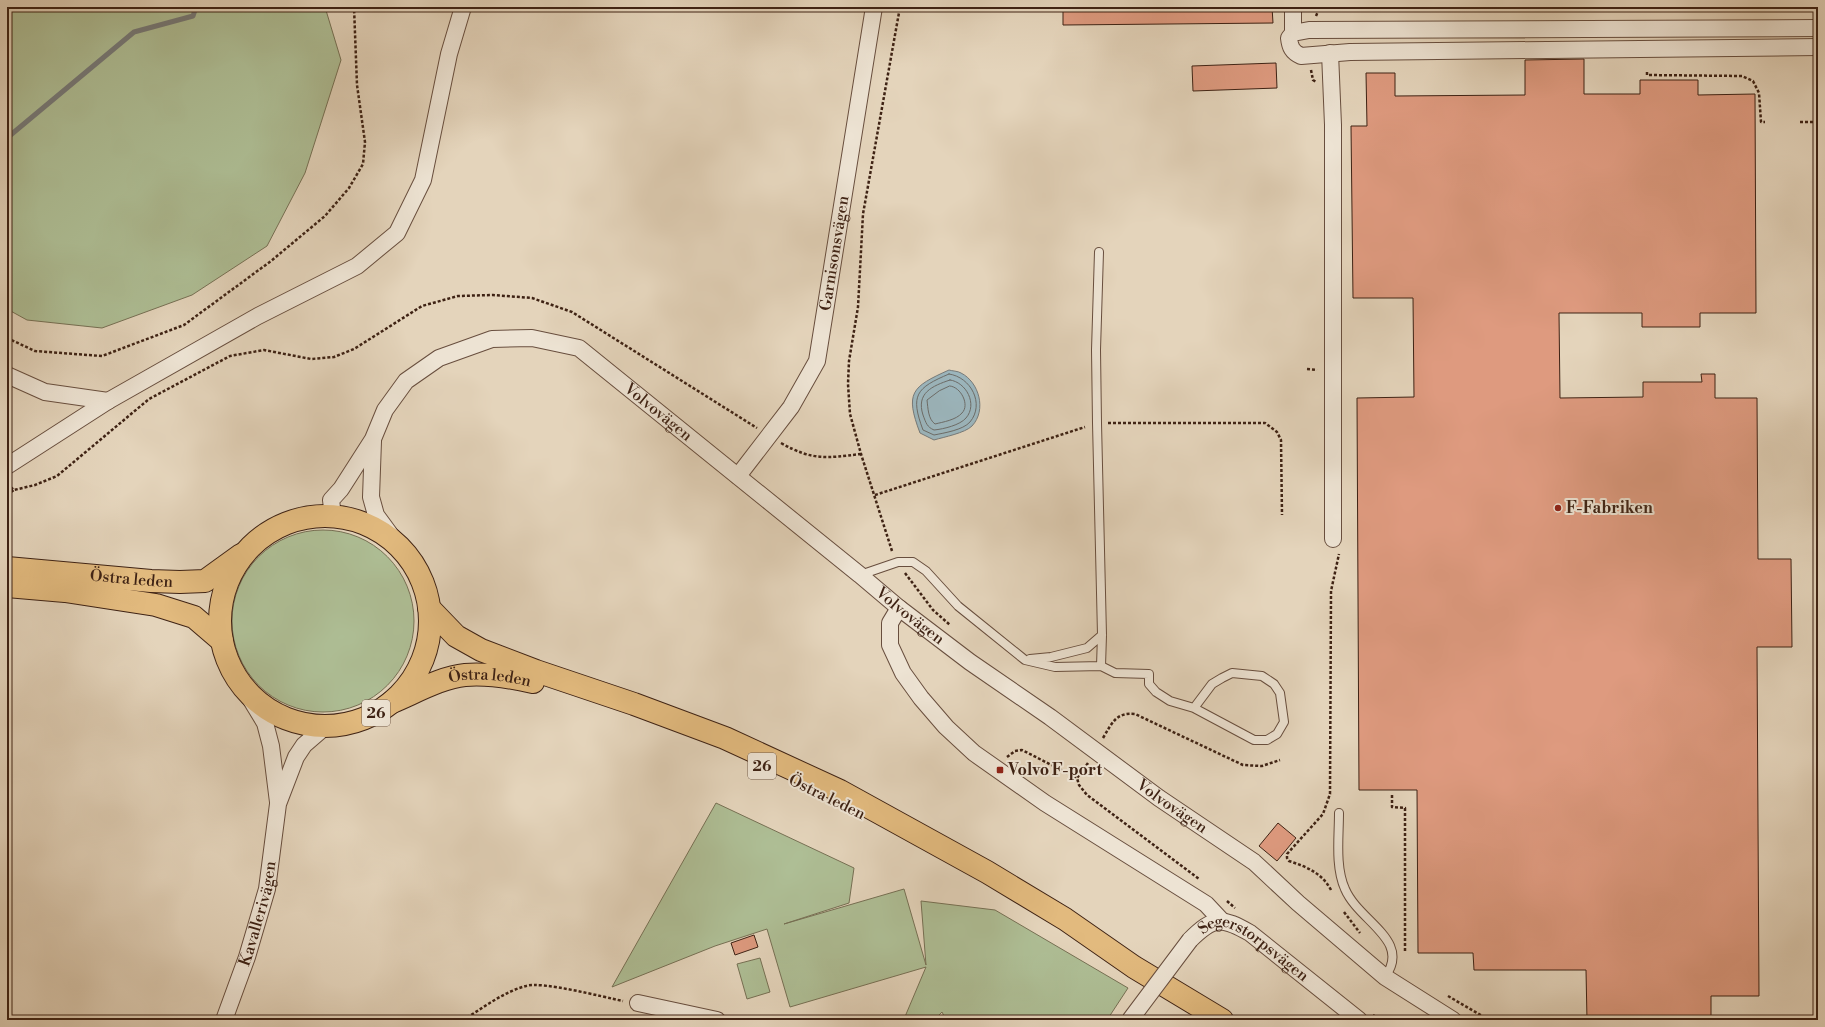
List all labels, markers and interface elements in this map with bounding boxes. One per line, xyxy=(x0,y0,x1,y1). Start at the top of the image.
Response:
street label: Garnisonsvägen xyxy=(815,194,854,312)
street label: Volvovägen xyxy=(619,378,697,446)
place label: F-Fabriken xyxy=(1566,498,1653,518)
marker: F-Fabriken xyxy=(1553,503,1563,513)
street label: Östra leden xyxy=(89,564,174,592)
street label: Volvovägen xyxy=(871,582,949,649)
street label: Östra leden xyxy=(446,664,533,691)
road number: 26 xyxy=(362,700,390,726)
road number: 26 xyxy=(748,753,776,779)
place label: Volvo F-port xyxy=(1007,760,1103,780)
marker: Volvo F-port xyxy=(995,765,1005,775)
street label: Östra leden xyxy=(785,768,870,824)
street label: Volvovägen xyxy=(1132,774,1212,838)
street label: Kavallerivägen xyxy=(234,859,281,969)
street label: Segerstorpsvägen xyxy=(1194,911,1313,986)

